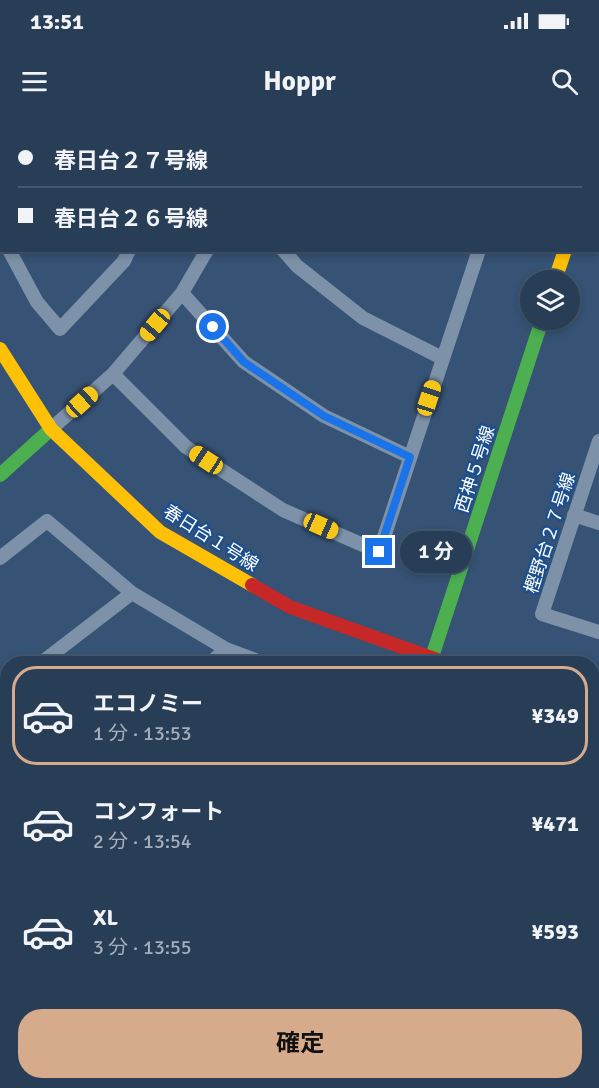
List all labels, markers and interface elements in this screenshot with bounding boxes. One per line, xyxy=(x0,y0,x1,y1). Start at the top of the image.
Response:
text: 13:51 xyxy=(30,8,84,35)
icon: menu xyxy=(18,65,51,98)
text: Hoppr xyxy=(263,65,336,98)
icon: search xyxy=(548,65,581,98)
text: 春日台２７号線 xyxy=(54,147,208,174)
text: 春日台２６号線 xyxy=(54,205,208,232)
map controls xyxy=(520,270,580,330)
button: layers xyxy=(520,270,580,330)
car xyxy=(137,305,173,345)
route start xyxy=(199,313,226,340)
car xyxy=(415,378,443,418)
car xyxy=(63,383,101,421)
street label: 西神５号線 xyxy=(451,423,499,515)
car xyxy=(186,443,226,477)
street label: 樫野台２７号線 xyxy=(520,470,580,596)
street label: 春日台１号線 xyxy=(159,500,263,576)
car xyxy=(301,510,341,542)
callout: 1 分 xyxy=(400,531,472,573)
route end xyxy=(365,538,392,565)
text: 1 分 xyxy=(418,539,454,564)
icon: car xyxy=(21,689,75,743)
text: エコノミー xyxy=(93,690,203,717)
text: ¥349 xyxy=(531,702,579,729)
text: 1 分 · 13:53 xyxy=(93,721,192,746)
icon: car xyxy=(21,797,75,851)
text: コンフォート xyxy=(93,798,224,825)
text: ¥471 xyxy=(531,810,579,837)
text: 2 分 · 13:54 xyxy=(93,829,192,854)
text: XL xyxy=(93,904,118,931)
icon: car xyxy=(21,905,75,959)
text: ¥593 xyxy=(531,918,579,945)
text: 3 分 · 13:55 xyxy=(93,935,192,960)
button: 確定 xyxy=(18,1009,582,1078)

